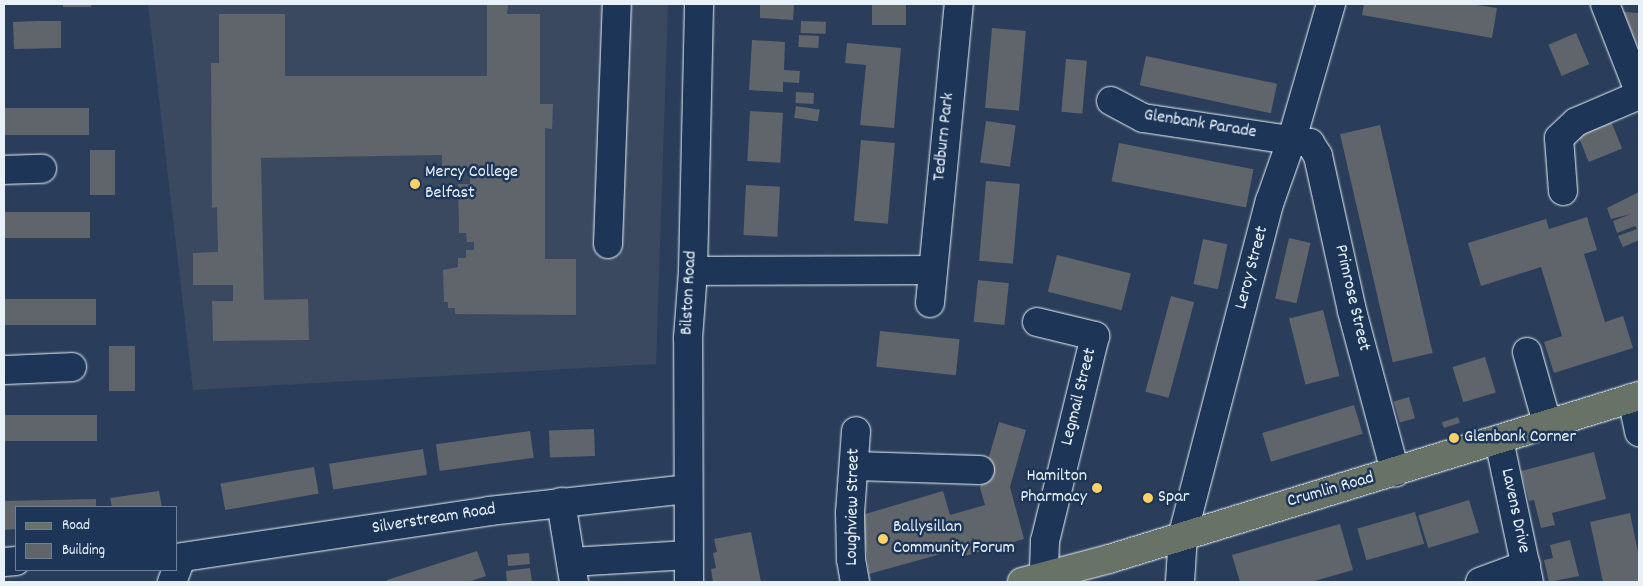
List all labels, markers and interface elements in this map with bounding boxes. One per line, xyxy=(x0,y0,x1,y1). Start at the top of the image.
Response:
street label: Tedburn Park xyxy=(930,92,960,182)
street label: Glenbank Parade xyxy=(1142,105,1258,145)
place label: Mercy College Belfast xyxy=(425,163,518,205)
marker: Mercy College Belfast xyxy=(409,178,421,190)
street label: Leroy Street xyxy=(1232,224,1274,312)
street label: Primrose Street xyxy=(1328,243,1374,353)
street label: Bilston Road xyxy=(677,250,703,336)
street label: Legmail Street xyxy=(1057,346,1103,448)
place label: Glenbank Corner xyxy=(1464,427,1576,449)
marker: Glenbank Corner xyxy=(1448,432,1460,444)
street label: Loughview Street xyxy=(842,448,866,566)
place label: Hamilton Pharmacy xyxy=(1020,467,1087,509)
street label: Lavens Drive xyxy=(1495,467,1533,555)
street label: Crumlin Road xyxy=(1285,468,1377,514)
marker: Hamilton Pharmacy xyxy=(1091,482,1103,494)
place label: Spar xyxy=(1158,487,1189,509)
marker: Spar xyxy=(1142,492,1154,504)
street label: Silverstream Road xyxy=(371,500,497,540)
legend xyxy=(15,506,178,571)
text: Road xyxy=(62,515,90,537)
place label: Ballysillan Community Forum xyxy=(893,518,1015,560)
marker: Ballysillan Community Forum xyxy=(877,533,889,545)
text: Building xyxy=(62,540,105,562)

